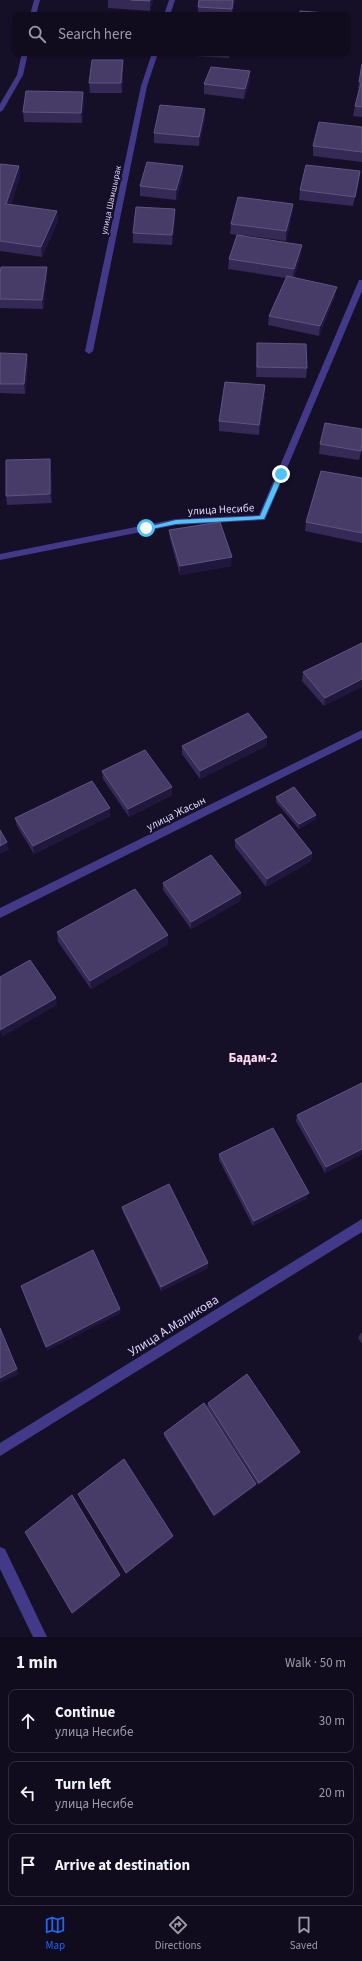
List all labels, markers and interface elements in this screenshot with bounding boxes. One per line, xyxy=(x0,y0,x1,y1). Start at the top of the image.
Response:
search box xyxy=(12,12,350,56)
icon: search xyxy=(26,23,48,45)
text: Search here xyxy=(58,24,132,45)
street label: улица Шамшырак xyxy=(98,164,125,236)
route end xyxy=(272,465,290,483)
street label: улица Несибе xyxy=(188,500,255,519)
route start xyxy=(137,519,155,537)
street label: улица Жасын xyxy=(144,793,208,834)
district label: Бадам-2 xyxy=(229,1049,278,1067)
street label: Улица А.Маликова xyxy=(125,1291,222,1361)
text: 1 min xyxy=(16,1651,57,1675)
text: Walk · 50 m xyxy=(285,1654,346,1672)
text: Continue xyxy=(55,1702,115,1723)
icon: ahead xyxy=(17,1710,39,1732)
text: 30 m xyxy=(319,1712,345,1730)
text: улица Несибе xyxy=(55,1723,133,1741)
text: Turn left xyxy=(55,1774,111,1795)
icon: left xyxy=(17,1782,39,1804)
text: 20 m xyxy=(319,1784,345,1802)
text: улица Несибе xyxy=(55,1795,133,1813)
icon: arrive xyxy=(17,1854,39,1876)
text: Arrive at destination xyxy=(55,1855,190,1876)
tab: Map xyxy=(44,1914,66,1953)
tab: Directions xyxy=(155,1914,201,1953)
tab: Saved xyxy=(290,1914,318,1953)

